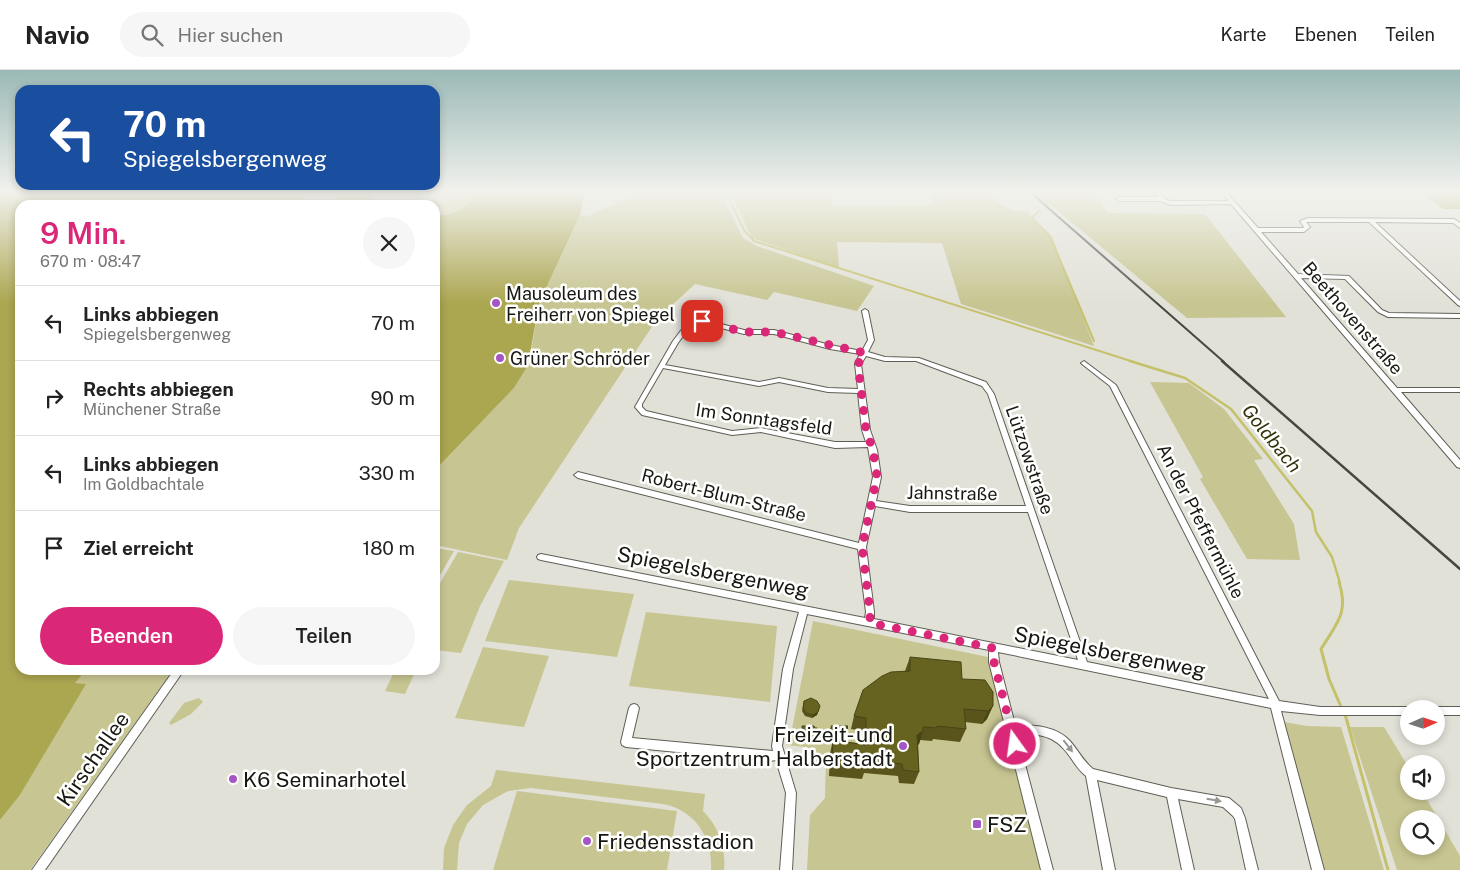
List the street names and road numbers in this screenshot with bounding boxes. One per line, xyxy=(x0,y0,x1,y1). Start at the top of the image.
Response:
street label: Beethovenstraße xyxy=(1298,257,1408,379)
street label: Im Sonntagsfeld xyxy=(694,399,834,439)
street label: Lützowstraße xyxy=(1002,403,1058,517)
street label: An der Pfeffermühle xyxy=(1153,440,1249,602)
street label: Robert-Blum-Straße xyxy=(639,464,809,526)
street label: Jahnstraße xyxy=(906,482,998,504)
street label: Spiegelsbergenweg xyxy=(615,541,811,603)
street label: Spiegelsbergenweg xyxy=(1012,621,1208,683)
street label: Kirschallee xyxy=(51,707,135,811)

